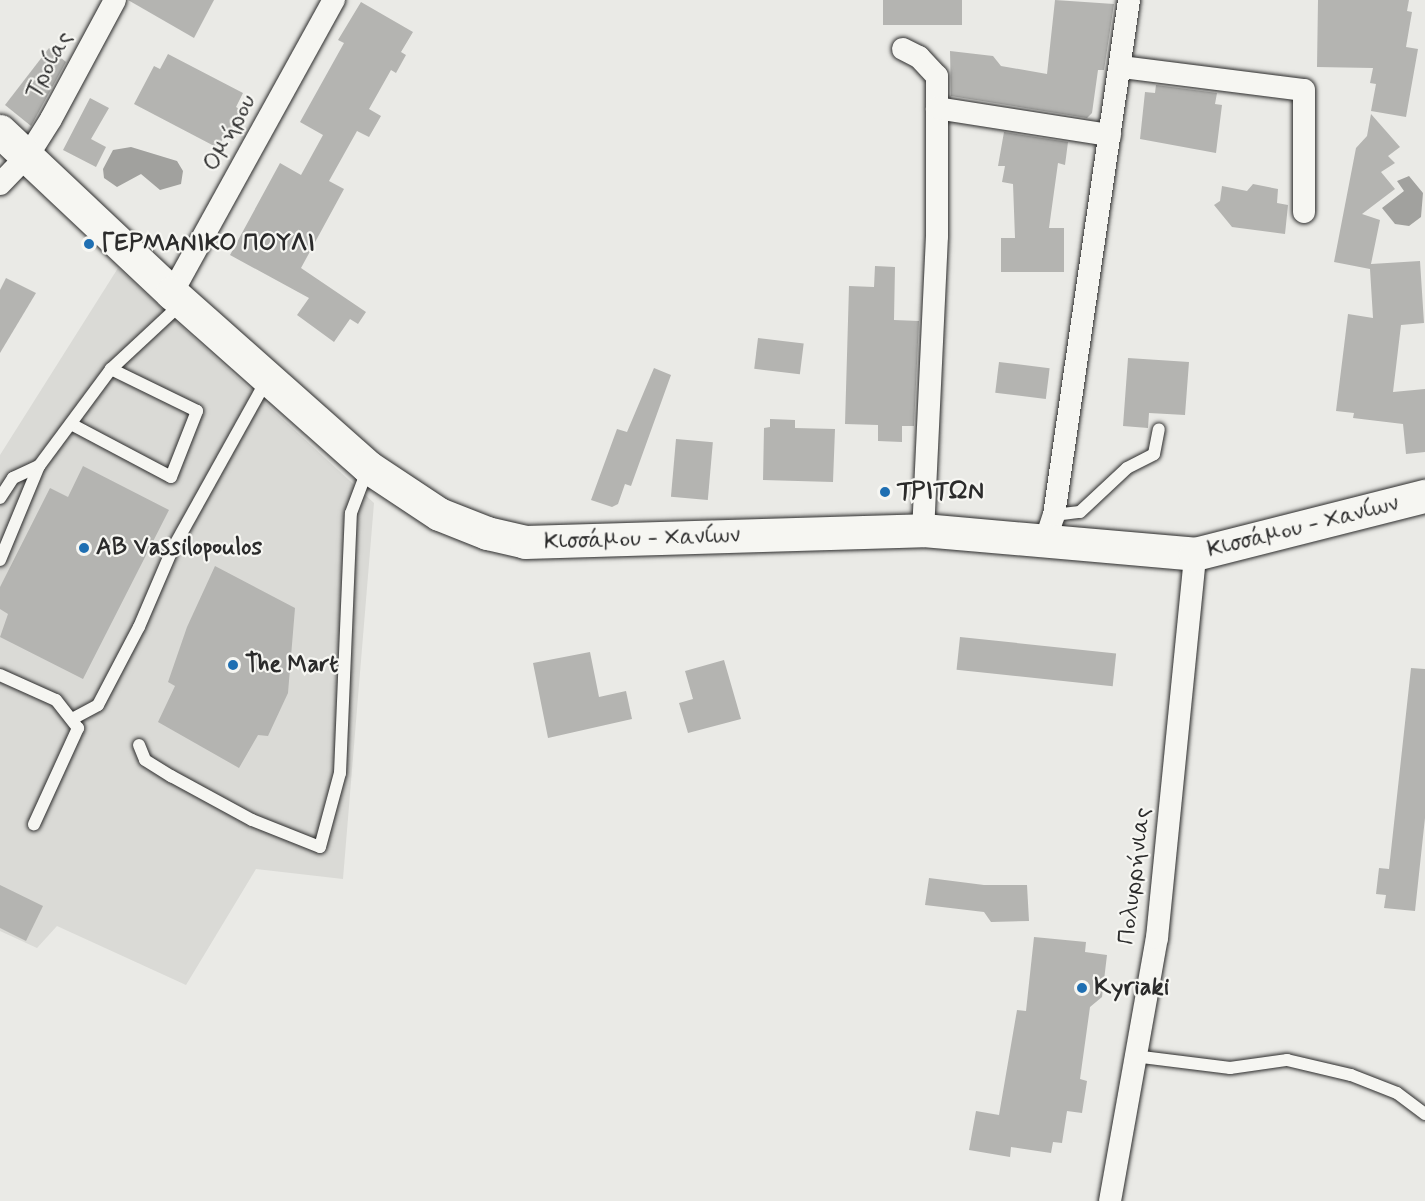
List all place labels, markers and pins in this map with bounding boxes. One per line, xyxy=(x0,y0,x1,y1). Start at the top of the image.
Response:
place label: ΓΕΡΜΑΝΙΚΟ ΠΟΥΛΙ xyxy=(101,230,315,258)
marker: ΓΕΡΜΑΝΙΚΟ ΠΟΥΛΙ xyxy=(82,237,96,251)
place label: ΤΡΙΤΩΝ xyxy=(897,478,984,506)
marker: ΤΡΙΤΩΝ xyxy=(878,485,892,499)
place label: AB Vassilopoulos xyxy=(96,534,255,562)
marker: AB Vassilopoulos xyxy=(77,541,91,555)
place label: The Mart xyxy=(245,651,342,679)
marker: The Mart xyxy=(226,658,240,672)
place label: Kyriaki xyxy=(1094,974,1169,1002)
marker: Kyriaki xyxy=(1075,981,1089,995)

